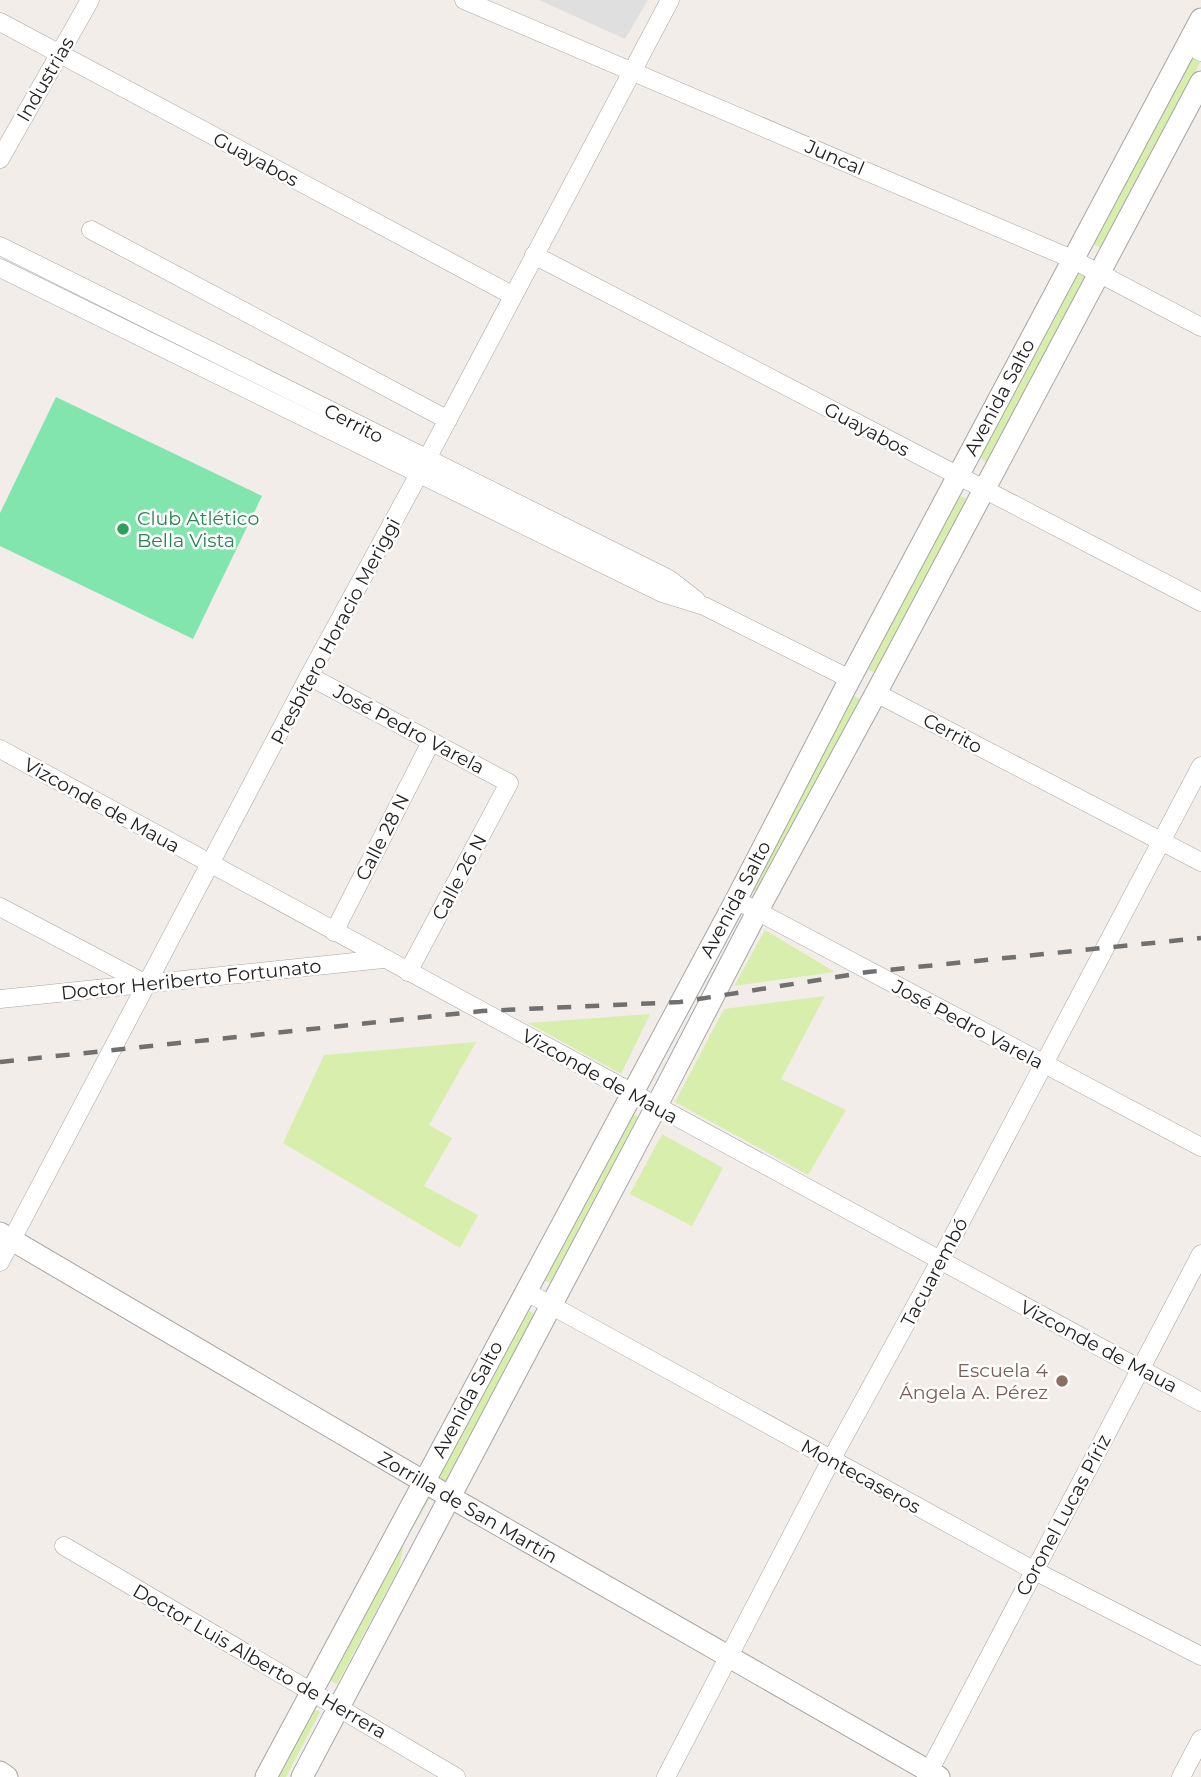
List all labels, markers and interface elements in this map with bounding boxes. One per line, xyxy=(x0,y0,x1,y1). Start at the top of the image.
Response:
street label: Industrias xyxy=(12,33,79,126)
street label: Guayabos xyxy=(209,127,302,192)
street label: Juncal xyxy=(801,134,868,180)
street label: Avenida Salto xyxy=(959,335,1040,459)
street label: Guayabos xyxy=(820,397,913,462)
street label: Cerrito xyxy=(320,399,387,448)
place label: Club Atlético Bella Vista xyxy=(137,507,259,552)
street label: Presbítero Horacio Meriggi xyxy=(266,514,405,749)
marker: Club Atlético Bella Vista xyxy=(115,521,131,537)
street label: José Pedro Varela xyxy=(328,679,488,779)
street label: Cerrito xyxy=(919,708,986,759)
street label: Vizconde de Maua xyxy=(20,753,184,858)
street label: Calle 28 N xyxy=(351,790,414,885)
street label: Calle 26 N xyxy=(427,830,492,924)
street label: Avenida Salto xyxy=(695,837,776,961)
street label: Doctor Heriberto Fortunato xyxy=(60,954,322,1005)
street label: José Pedro Varela xyxy=(887,974,1047,1074)
street label: Vizconde de Maua xyxy=(518,1024,682,1129)
street label: Tacuarembó xyxy=(896,1214,973,1331)
street label: Vizconde de Maua xyxy=(1016,1295,1181,1398)
street label: Avenida Salto xyxy=(427,1337,508,1461)
place label: Escuela 4 Ángela A. Pérez xyxy=(899,1359,1048,1404)
marker: Escuela 4 Ángela A. Pérez xyxy=(1054,1373,1070,1389)
street label: Coronel Lucas Píriz xyxy=(1011,1431,1116,1600)
street label: Montecaseros xyxy=(797,1434,924,1519)
street label: Zorrilla de San Martín xyxy=(374,1447,562,1568)
street label: Doctor Luis Alberto de Herrera xyxy=(129,1579,391,1744)

